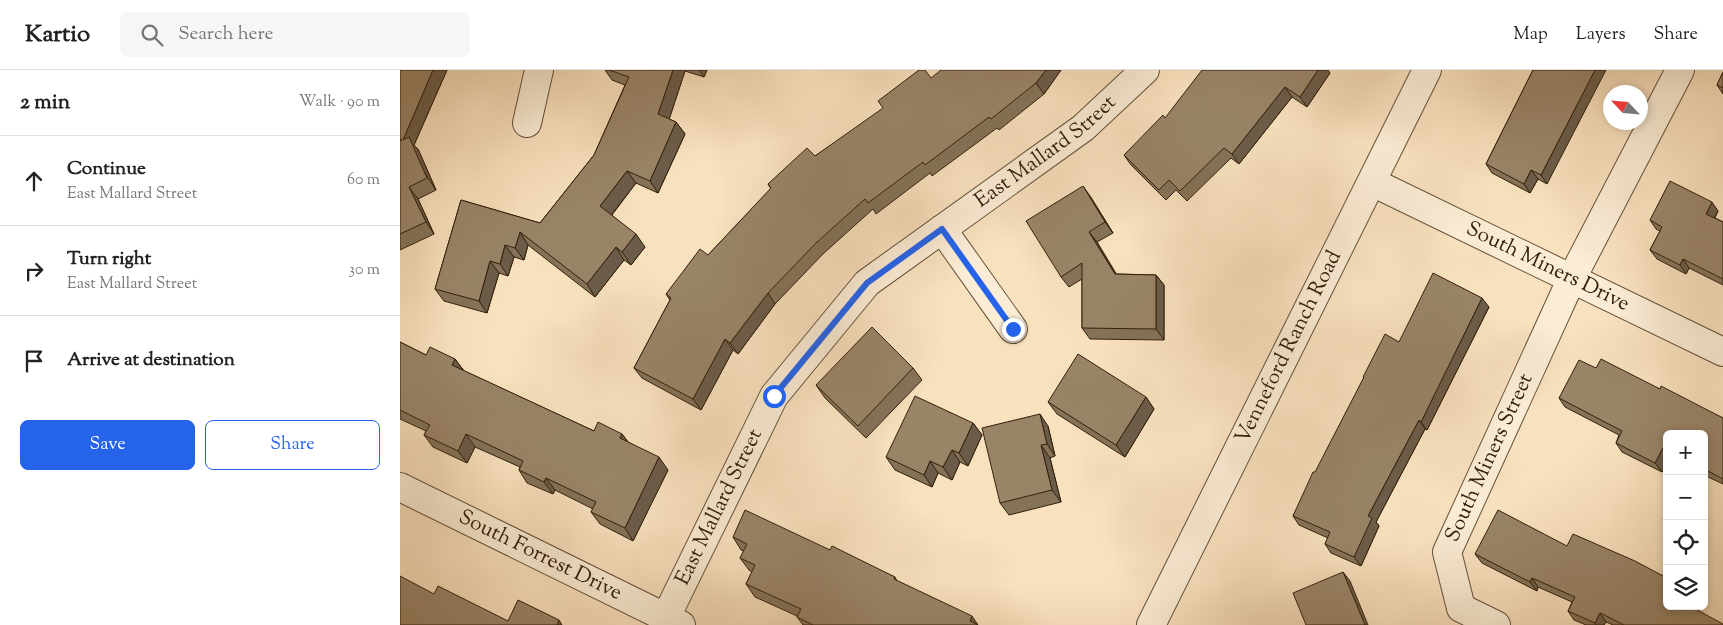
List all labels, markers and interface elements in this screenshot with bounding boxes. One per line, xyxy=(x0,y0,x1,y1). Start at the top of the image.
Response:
search box xyxy=(120,12,470,57)
text: Kartio xyxy=(25,18,90,52)
icon: search xyxy=(138,21,166,49)
text: Search here xyxy=(178,21,273,48)
text: Map xyxy=(1513,22,1548,48)
text: Layers xyxy=(1576,22,1626,48)
text: Share xyxy=(1654,22,1698,48)
north arrow xyxy=(1603,85,1648,130)
text: 2 min xyxy=(20,88,70,118)
street label: East Mallard Street xyxy=(969,89,1123,216)
text: Walk · 90 m xyxy=(299,91,380,114)
text: Continue xyxy=(67,156,146,183)
icon: ahead xyxy=(20,167,48,195)
text: 60 m xyxy=(347,169,380,192)
text: East Mallard Street xyxy=(67,183,197,206)
street label: South Miners Drive xyxy=(1461,215,1634,319)
text: Turn right xyxy=(67,246,151,273)
street label: Venneford Ranch Road xyxy=(1228,246,1350,449)
icon: right xyxy=(20,257,48,285)
text: 30 m xyxy=(349,259,380,282)
text: East Mallard Street xyxy=(67,273,197,296)
route end xyxy=(1002,318,1025,341)
icon: arrive xyxy=(20,347,48,375)
text: Arrive at destination xyxy=(67,347,235,374)
street label: South Miners Street xyxy=(1438,369,1541,547)
route start xyxy=(763,385,786,408)
button: Save xyxy=(20,420,195,470)
button: Share xyxy=(205,420,380,470)
street label: East Mallard Street xyxy=(669,424,771,591)
map controls xyxy=(1663,430,1708,610)
button: + xyxy=(1663,430,1708,475)
button: − xyxy=(1663,475,1708,520)
street label: South Forrest Drive xyxy=(453,503,627,609)
button: locate xyxy=(1663,520,1708,565)
button: layers xyxy=(1663,565,1708,610)

